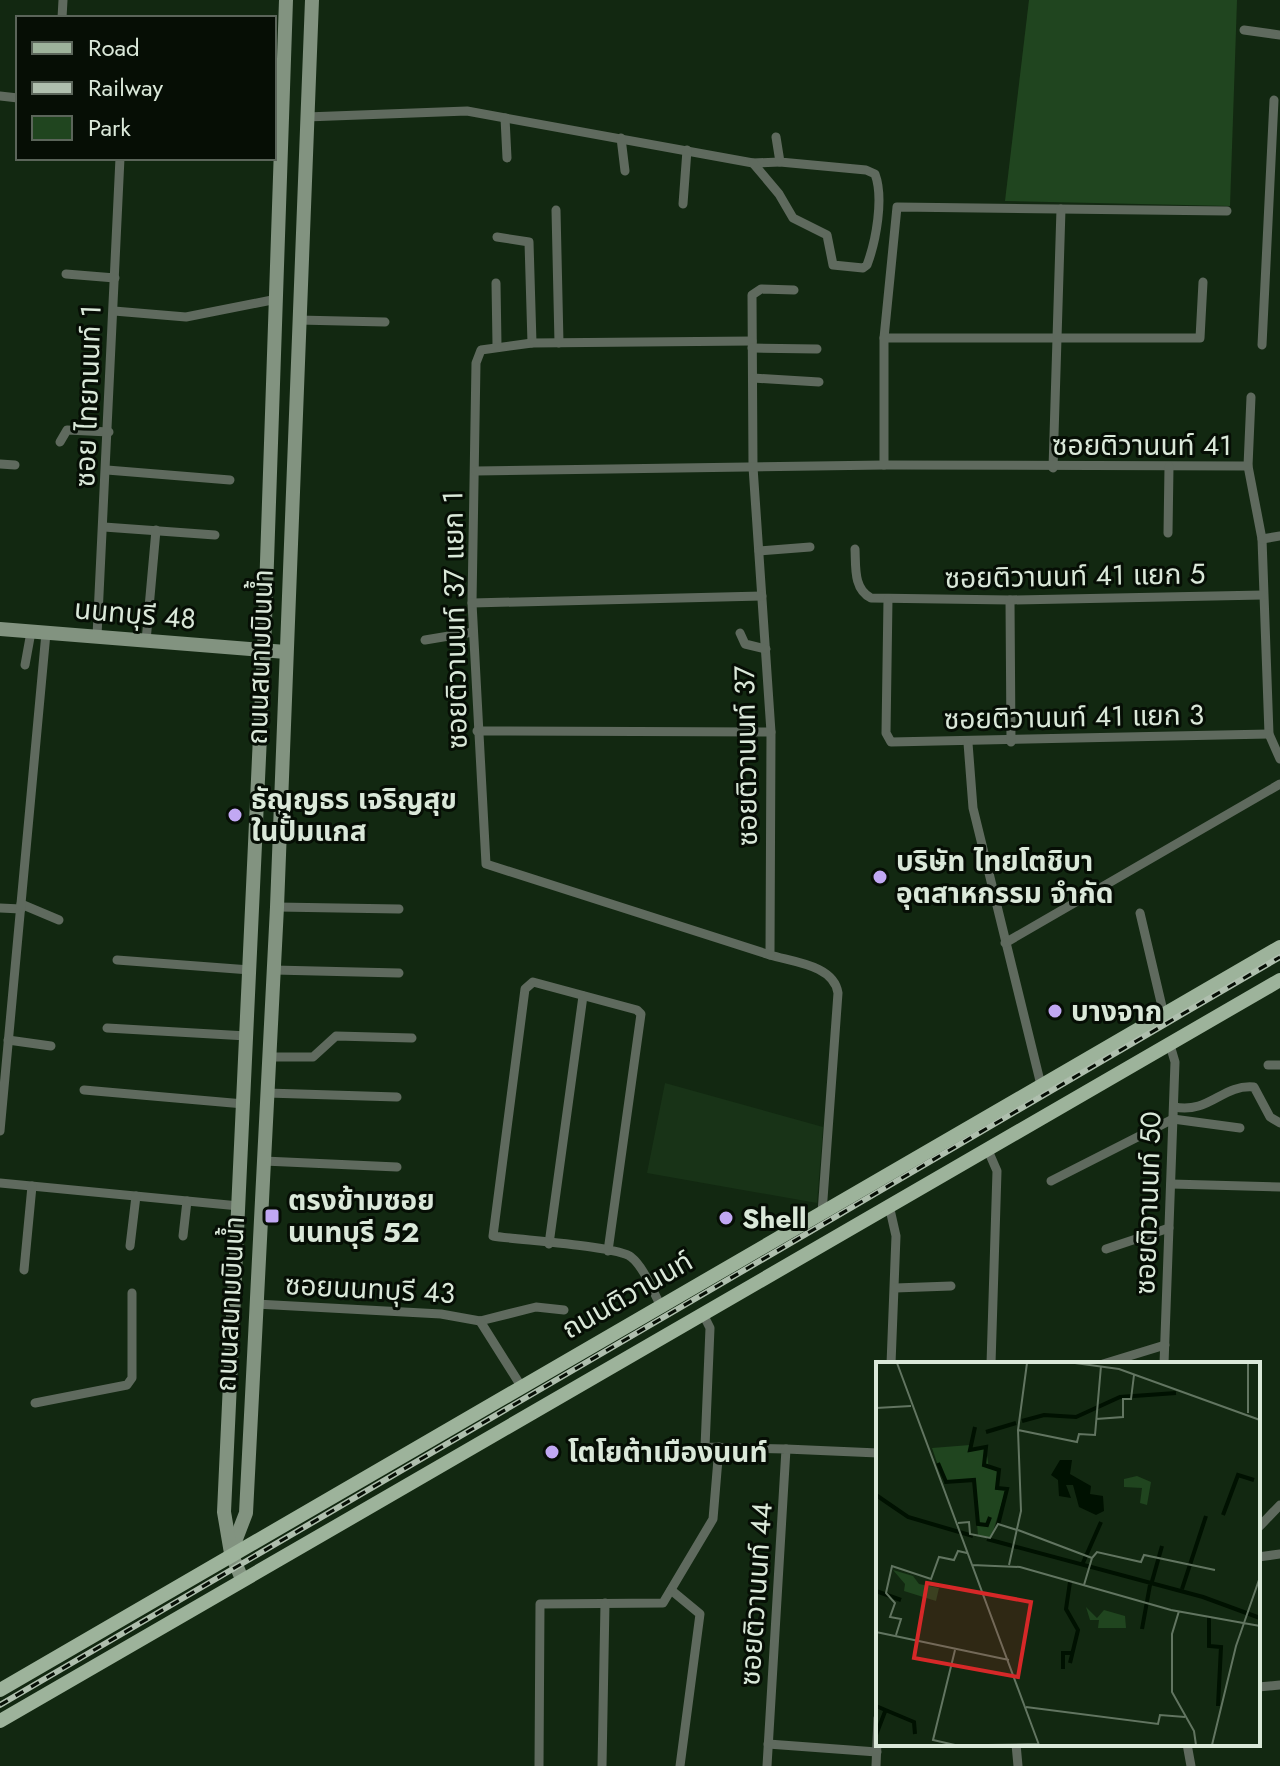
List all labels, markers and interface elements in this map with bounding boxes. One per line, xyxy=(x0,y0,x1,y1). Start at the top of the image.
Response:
legend xyxy=(16,16,276,160)
text: Road xyxy=(88,30,140,65)
text: Railway xyxy=(88,70,163,105)
text: Park xyxy=(88,110,131,145)
street label: ซอย ไทยานนท์ 1 xyxy=(64,304,112,488)
street label: ซอยติวานนท์ 41 xyxy=(1052,425,1232,466)
street label: ซอยติวานนท์ 37 แยก 1 xyxy=(432,490,478,750)
street label: ซอยติวานนท์ 41 แยก 5 xyxy=(944,553,1206,599)
street label: ถนนสนามบินน้ำ xyxy=(236,569,284,745)
street label: นนทบุรี 48 xyxy=(72,588,198,640)
street label: ซอยติวานนท์ 37 xyxy=(724,665,768,847)
street label: ซอยติวานนท์ 41 แยก 3 xyxy=(943,694,1205,740)
place label: ธัญญธร เจริญสุข ในปั้มแกส xyxy=(251,779,457,852)
marker: ธัญญธร เจริญสุข ในปั้มแกส xyxy=(226,806,244,824)
place label: บริษัท ไทยโตชิบา อุตสาหกรรม จำกัด xyxy=(896,841,1113,914)
marker: บริษัท ไทยโตชิบา อุตสาหกรรม จำกัด xyxy=(871,868,889,886)
place label: บางจาก xyxy=(1071,991,1162,1032)
marker: บางจาก xyxy=(1046,1002,1064,1020)
street label: ซอยติวานนท์ 50 xyxy=(1124,1111,1172,1295)
place label: ตรงข้ามซอย นนทบุรี 52 xyxy=(288,1180,435,1253)
place label: Shell xyxy=(742,1198,807,1239)
marker: ตรงข้ามซอย นนทบุรี 52 xyxy=(263,1207,281,1225)
marker: Shell xyxy=(717,1209,735,1227)
street label: ถนนสนามบินน้ำ xyxy=(205,1215,255,1393)
street label: ถนนติวานนท์ xyxy=(554,1241,700,1349)
street label: ซอยนนทบุรี 43 xyxy=(284,1264,456,1314)
inset map xyxy=(876,1362,1260,1746)
place label: โตโยต้าเมืองนนท์ xyxy=(568,1432,767,1473)
marker: โตโยต้าเมืองนนท์ xyxy=(543,1443,561,1461)
street label: ซอยติวานนท์ 44 xyxy=(729,1501,783,1687)

